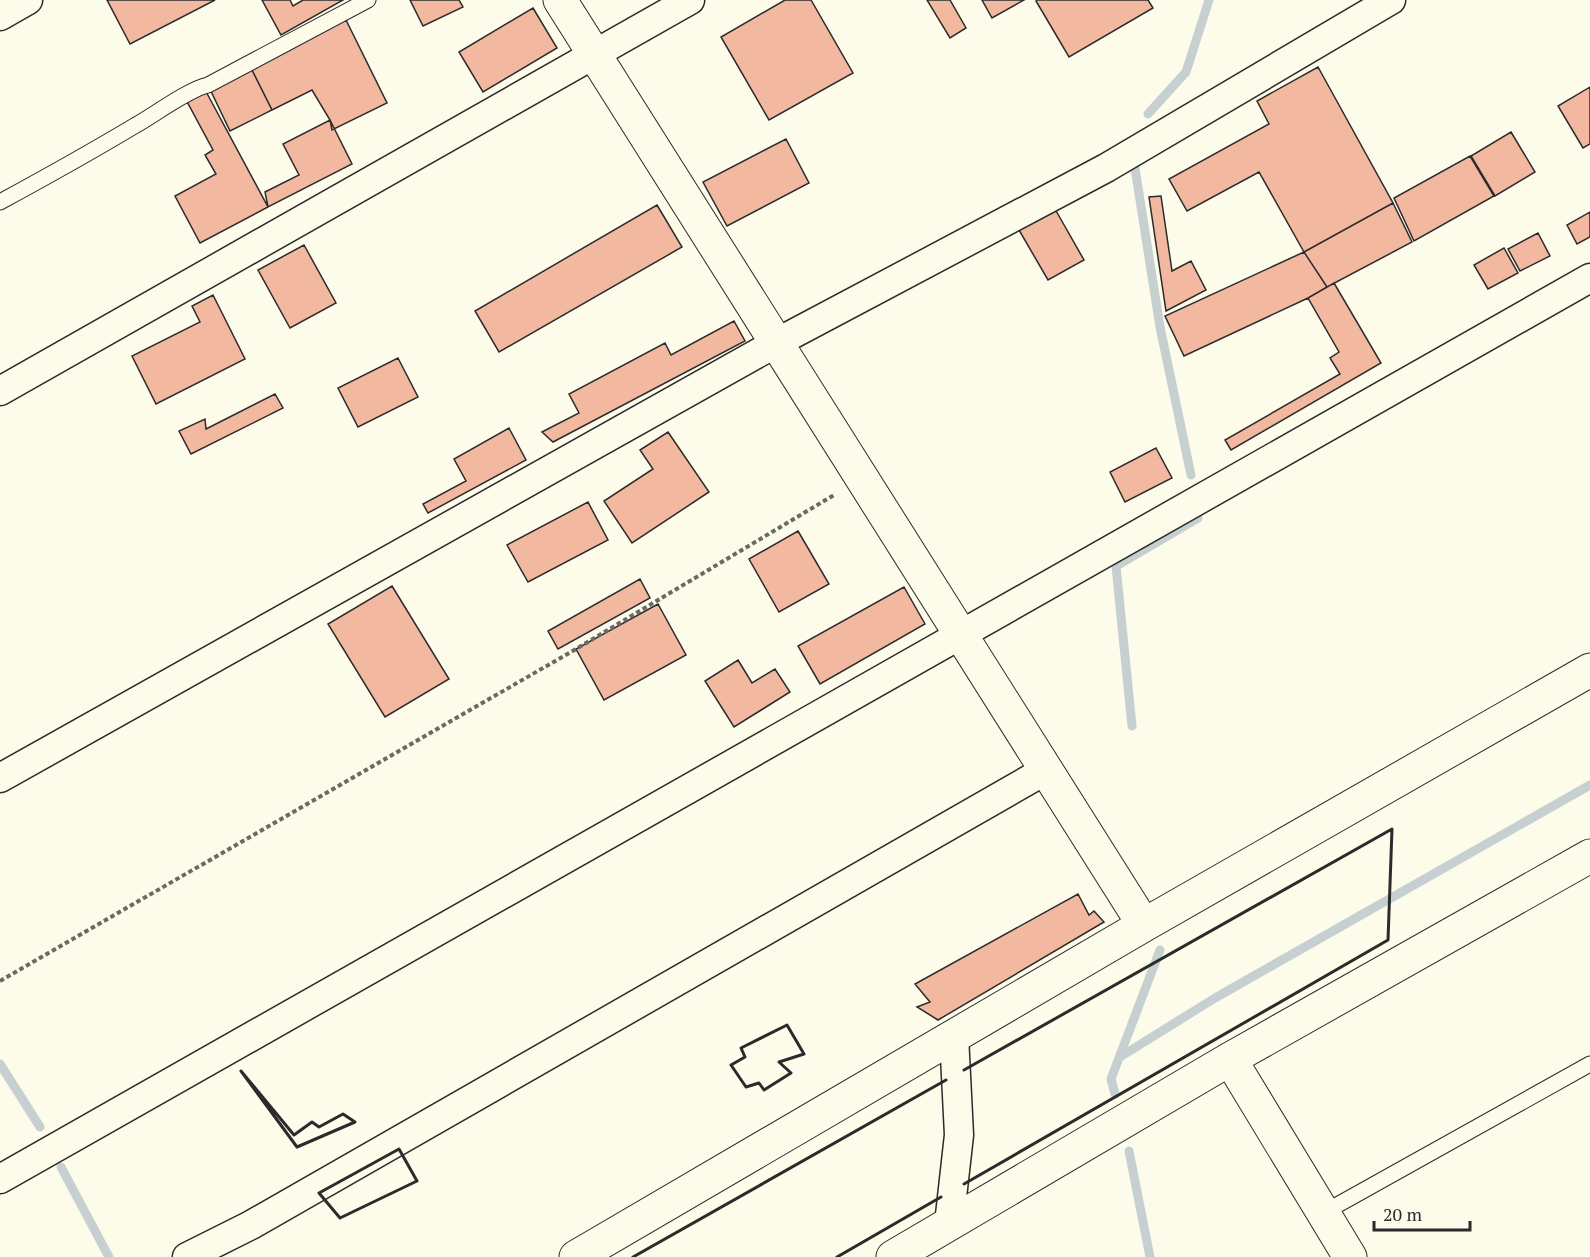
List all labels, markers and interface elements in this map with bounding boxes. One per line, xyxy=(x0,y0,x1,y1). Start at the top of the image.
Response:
scale bar xyxy=(1374,1194,1470,1232)
text: 20 m xyxy=(1383,1202,1423,1226)

